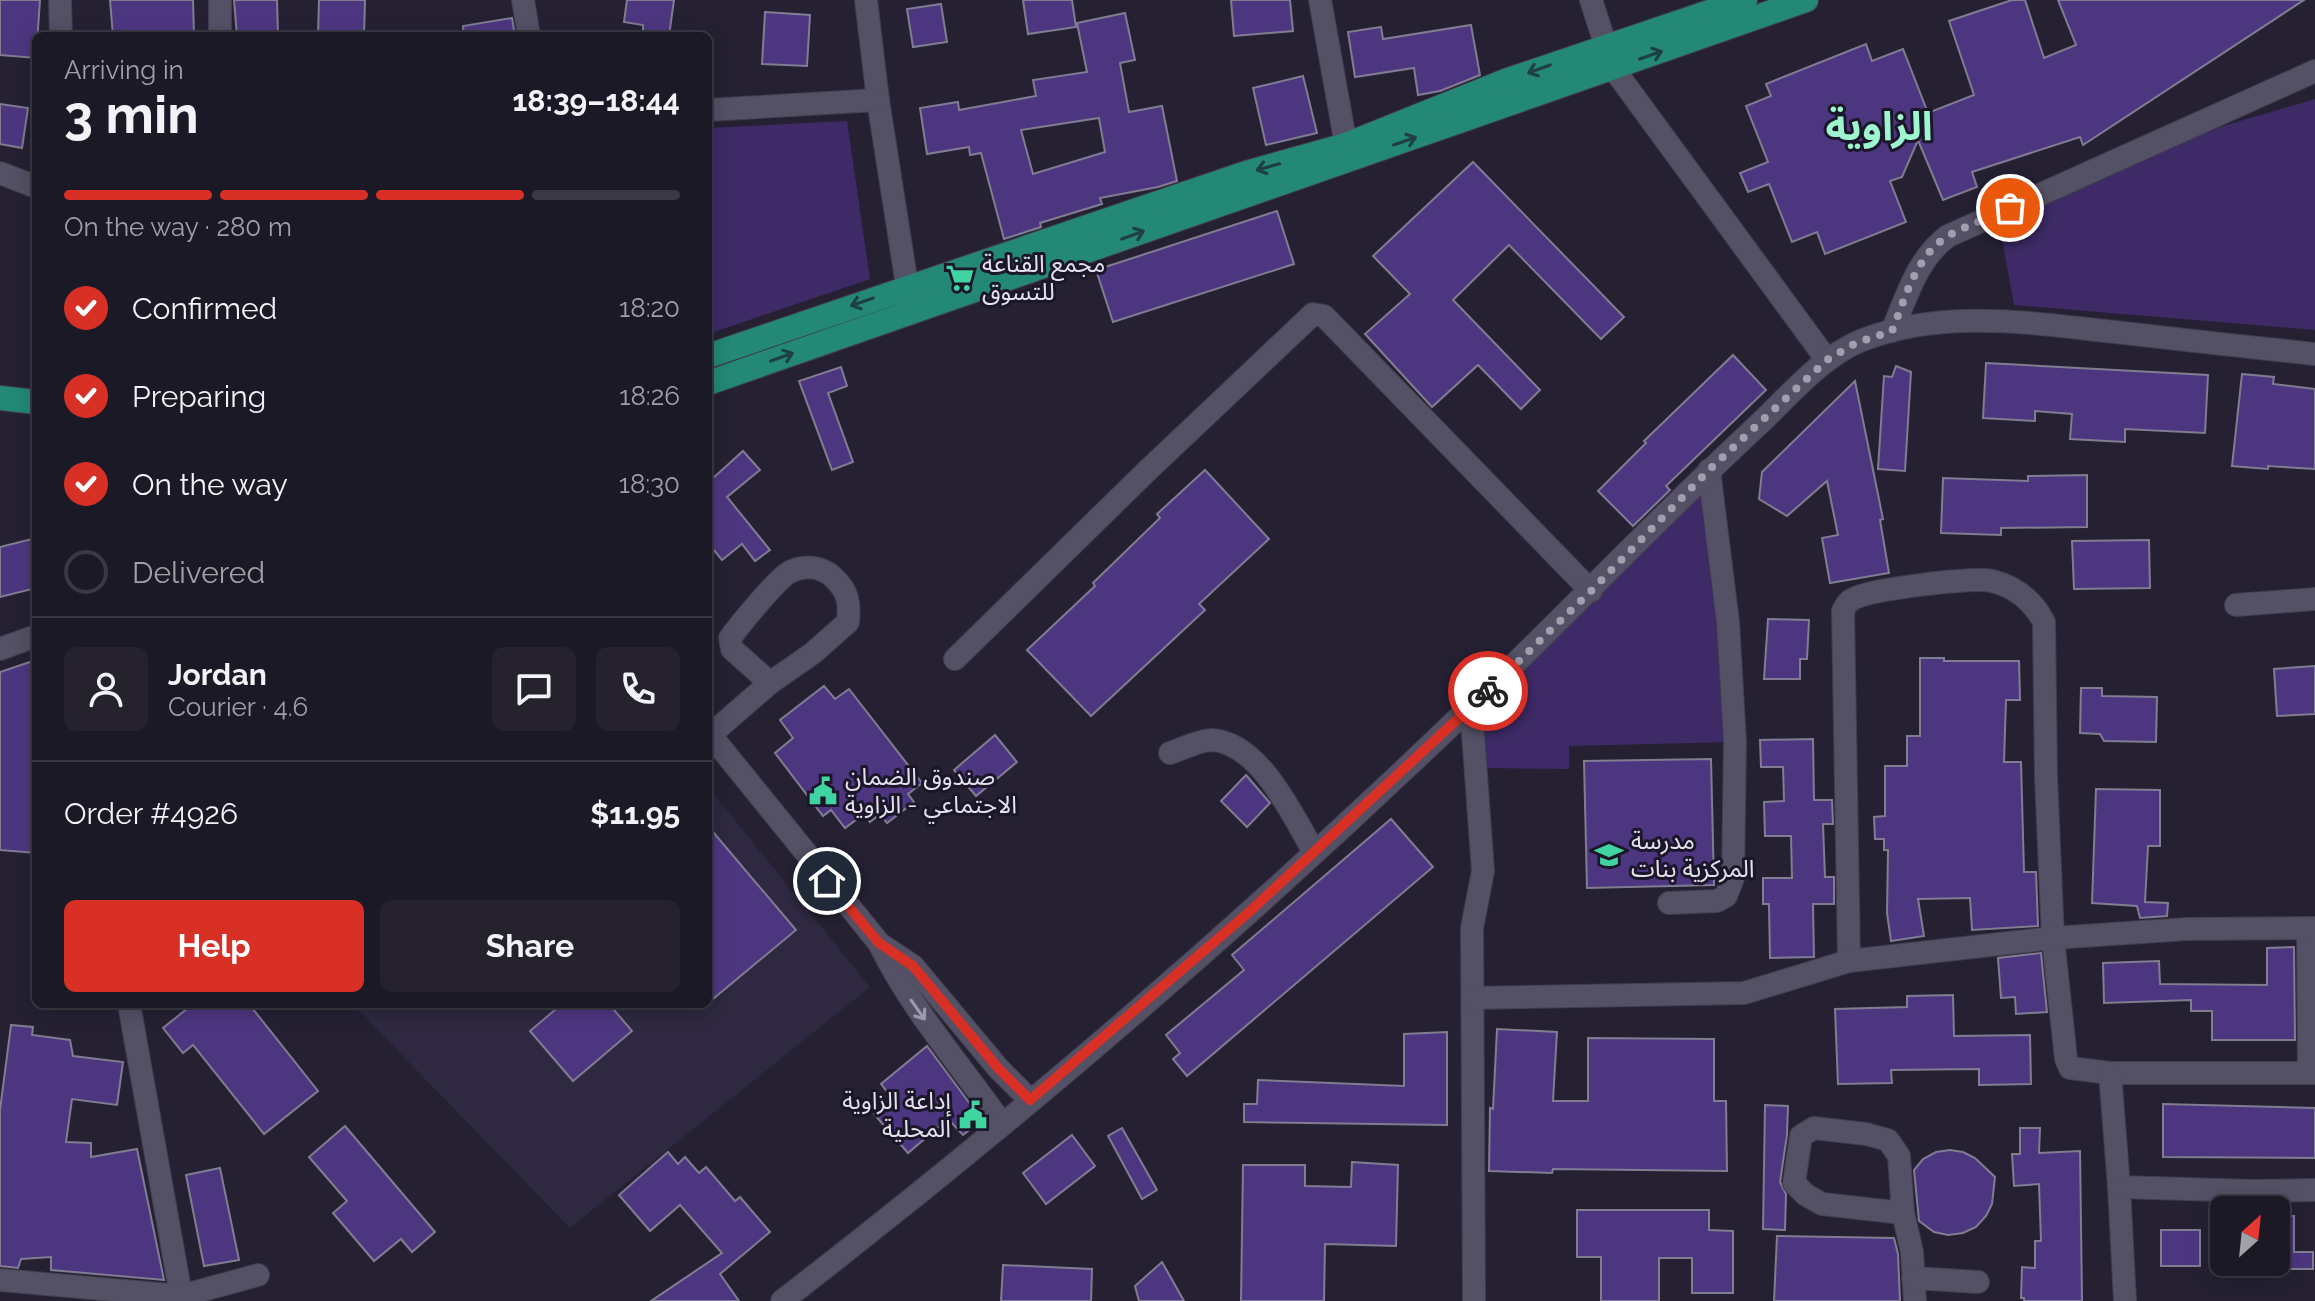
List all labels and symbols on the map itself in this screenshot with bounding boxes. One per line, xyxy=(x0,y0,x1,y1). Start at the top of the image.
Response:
one-way arrow xyxy=(1638,47,1662,61)
one-way arrow xyxy=(1527,63,1552,78)
district label: الزاوية xyxy=(1825,102,1933,150)
one-way arrow xyxy=(1393,133,1418,148)
one-way arrow xyxy=(1255,160,1281,175)
pin xyxy=(1976,174,2044,242)
one-way arrow xyxy=(1120,226,1145,241)
place label: مجمع القناعة للتسوق xyxy=(982,249,1105,306)
supermarket icon: مجمع القناعة للتسوق xyxy=(945,263,975,293)
one-way arrow xyxy=(850,296,875,311)
one-way arrow xyxy=(769,348,794,363)
courier xyxy=(1448,651,1528,731)
place label: صندوق الضمان الاجتماعي - الزاوية xyxy=(845,762,1017,824)
public building icon: صندوق الضمان الاجتماعي - الزاوية xyxy=(808,776,838,806)
place label: مدرسة المركزية بنات xyxy=(1631,826,1755,883)
school or university icon: مدرسة المركزية بنات xyxy=(1594,840,1624,870)
pin xyxy=(793,847,861,915)
one-way arrow xyxy=(910,999,926,1021)
place label: إداعة الزاوية المحلية xyxy=(842,1086,952,1143)
public building icon: إداعة الزاوية المحلية xyxy=(958,1100,988,1130)
north arrow xyxy=(2210,1196,2290,1276)

